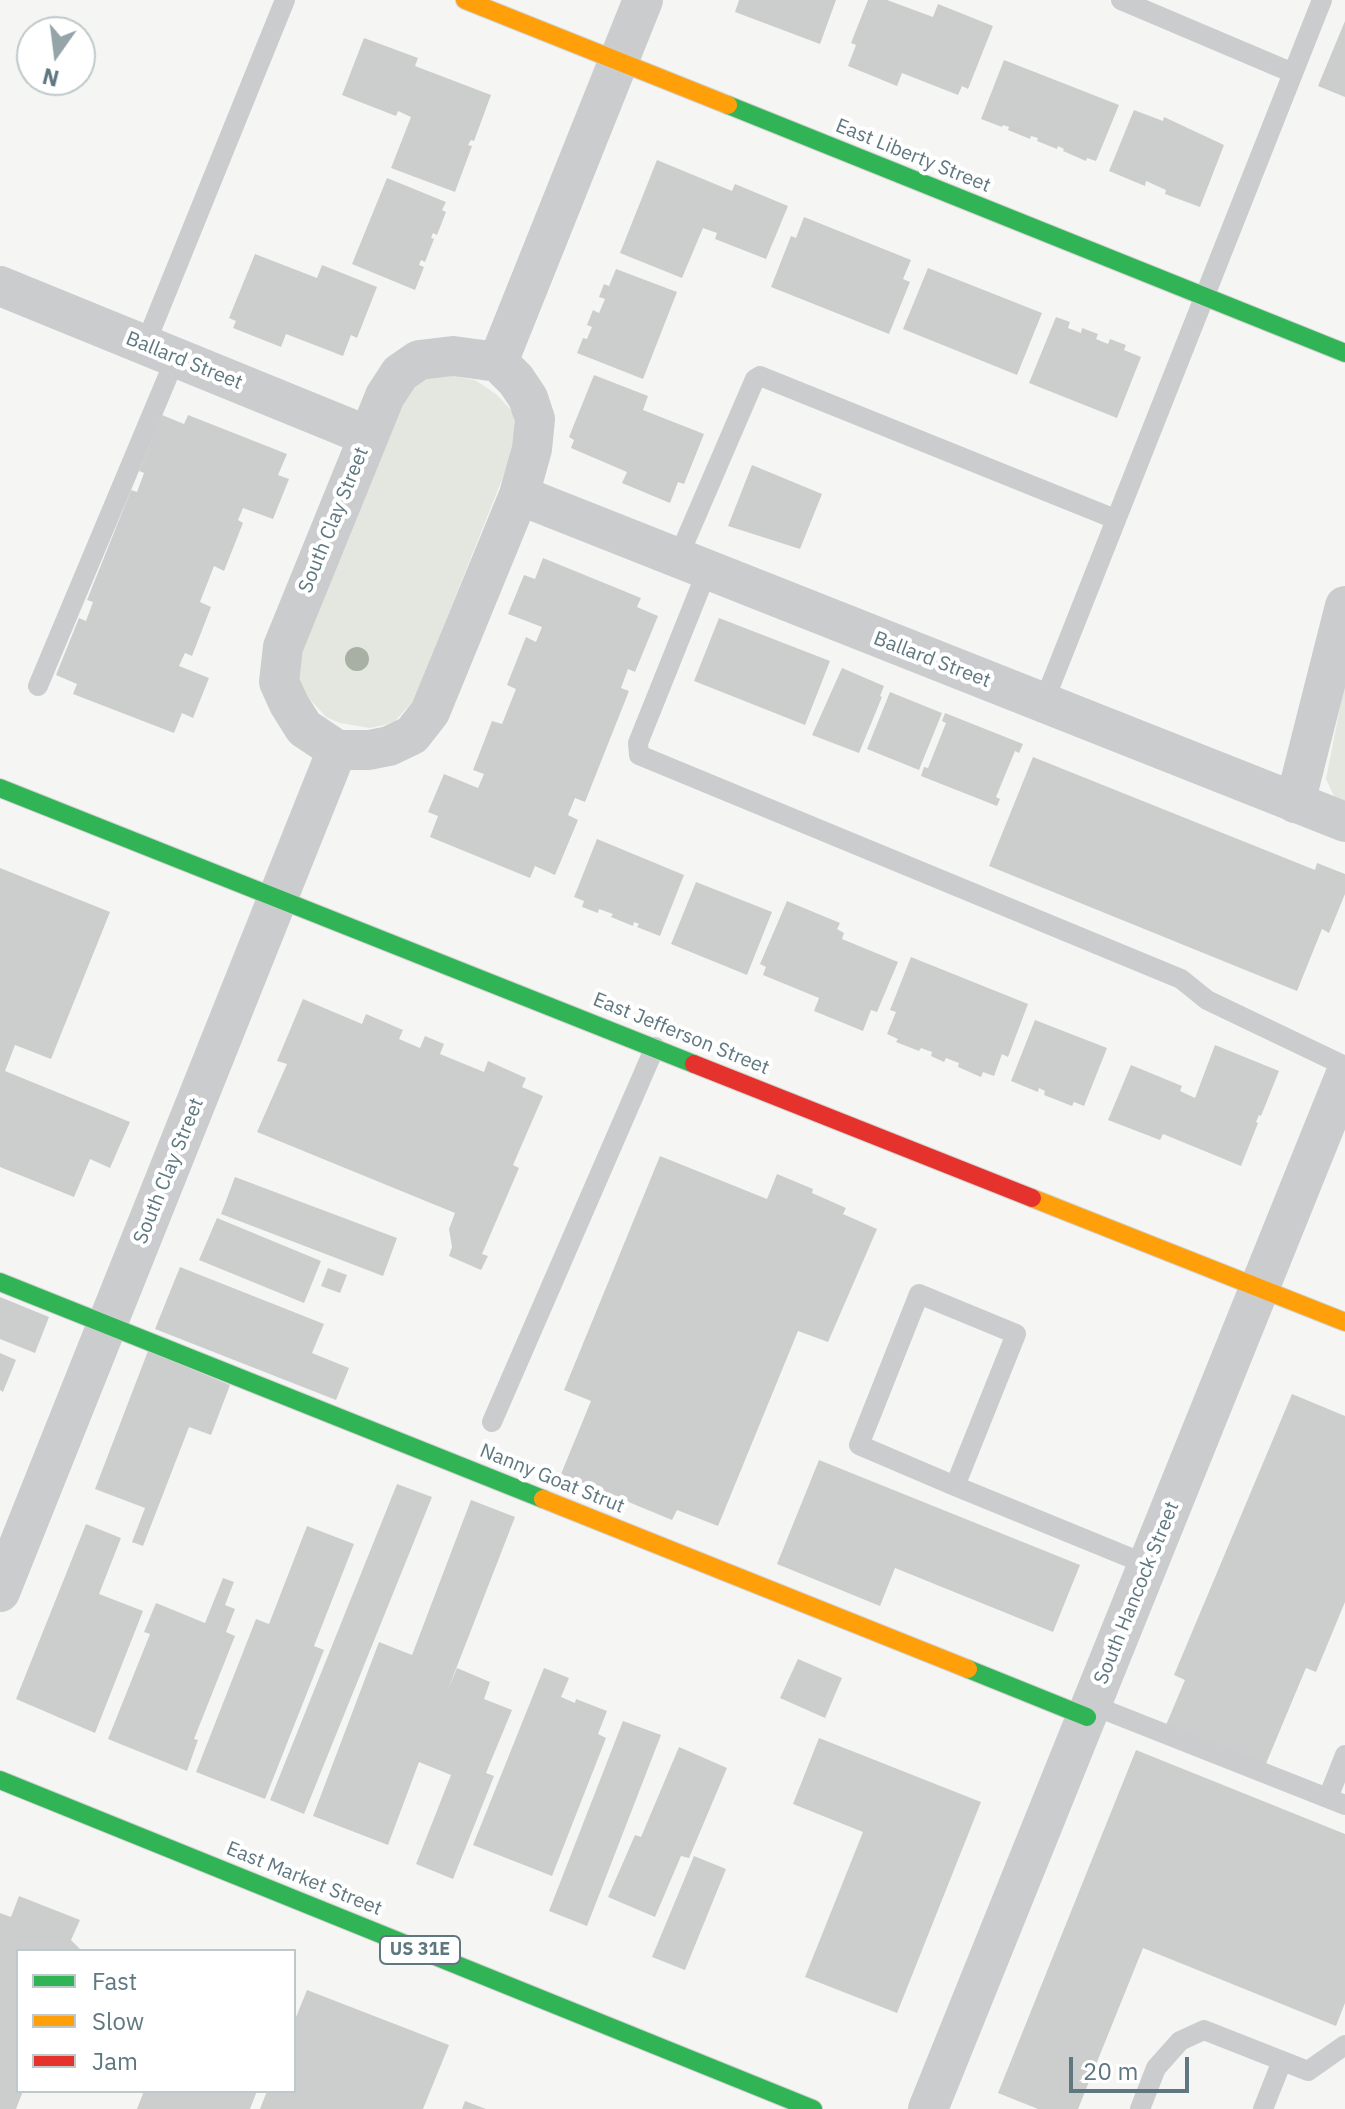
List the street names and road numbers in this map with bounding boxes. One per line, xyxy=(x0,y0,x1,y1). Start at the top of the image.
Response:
street label: East Liberty Street xyxy=(832,114,994,198)
street label: Ballard Street xyxy=(122,327,246,395)
street label: South Clay Street xyxy=(294,444,374,596)
street label: Ballard Street xyxy=(870,627,994,693)
street label: East Jefferson Street xyxy=(589,988,773,1080)
street label: South Clay Street xyxy=(129,1095,209,1247)
street label: Nanny Goat Strut xyxy=(476,1439,628,1519)
street label: South Hancock Street xyxy=(1089,1498,1185,1688)
street label: East Market Street xyxy=(223,1837,385,1921)
road number: US 31E xyxy=(380,1936,460,1964)

